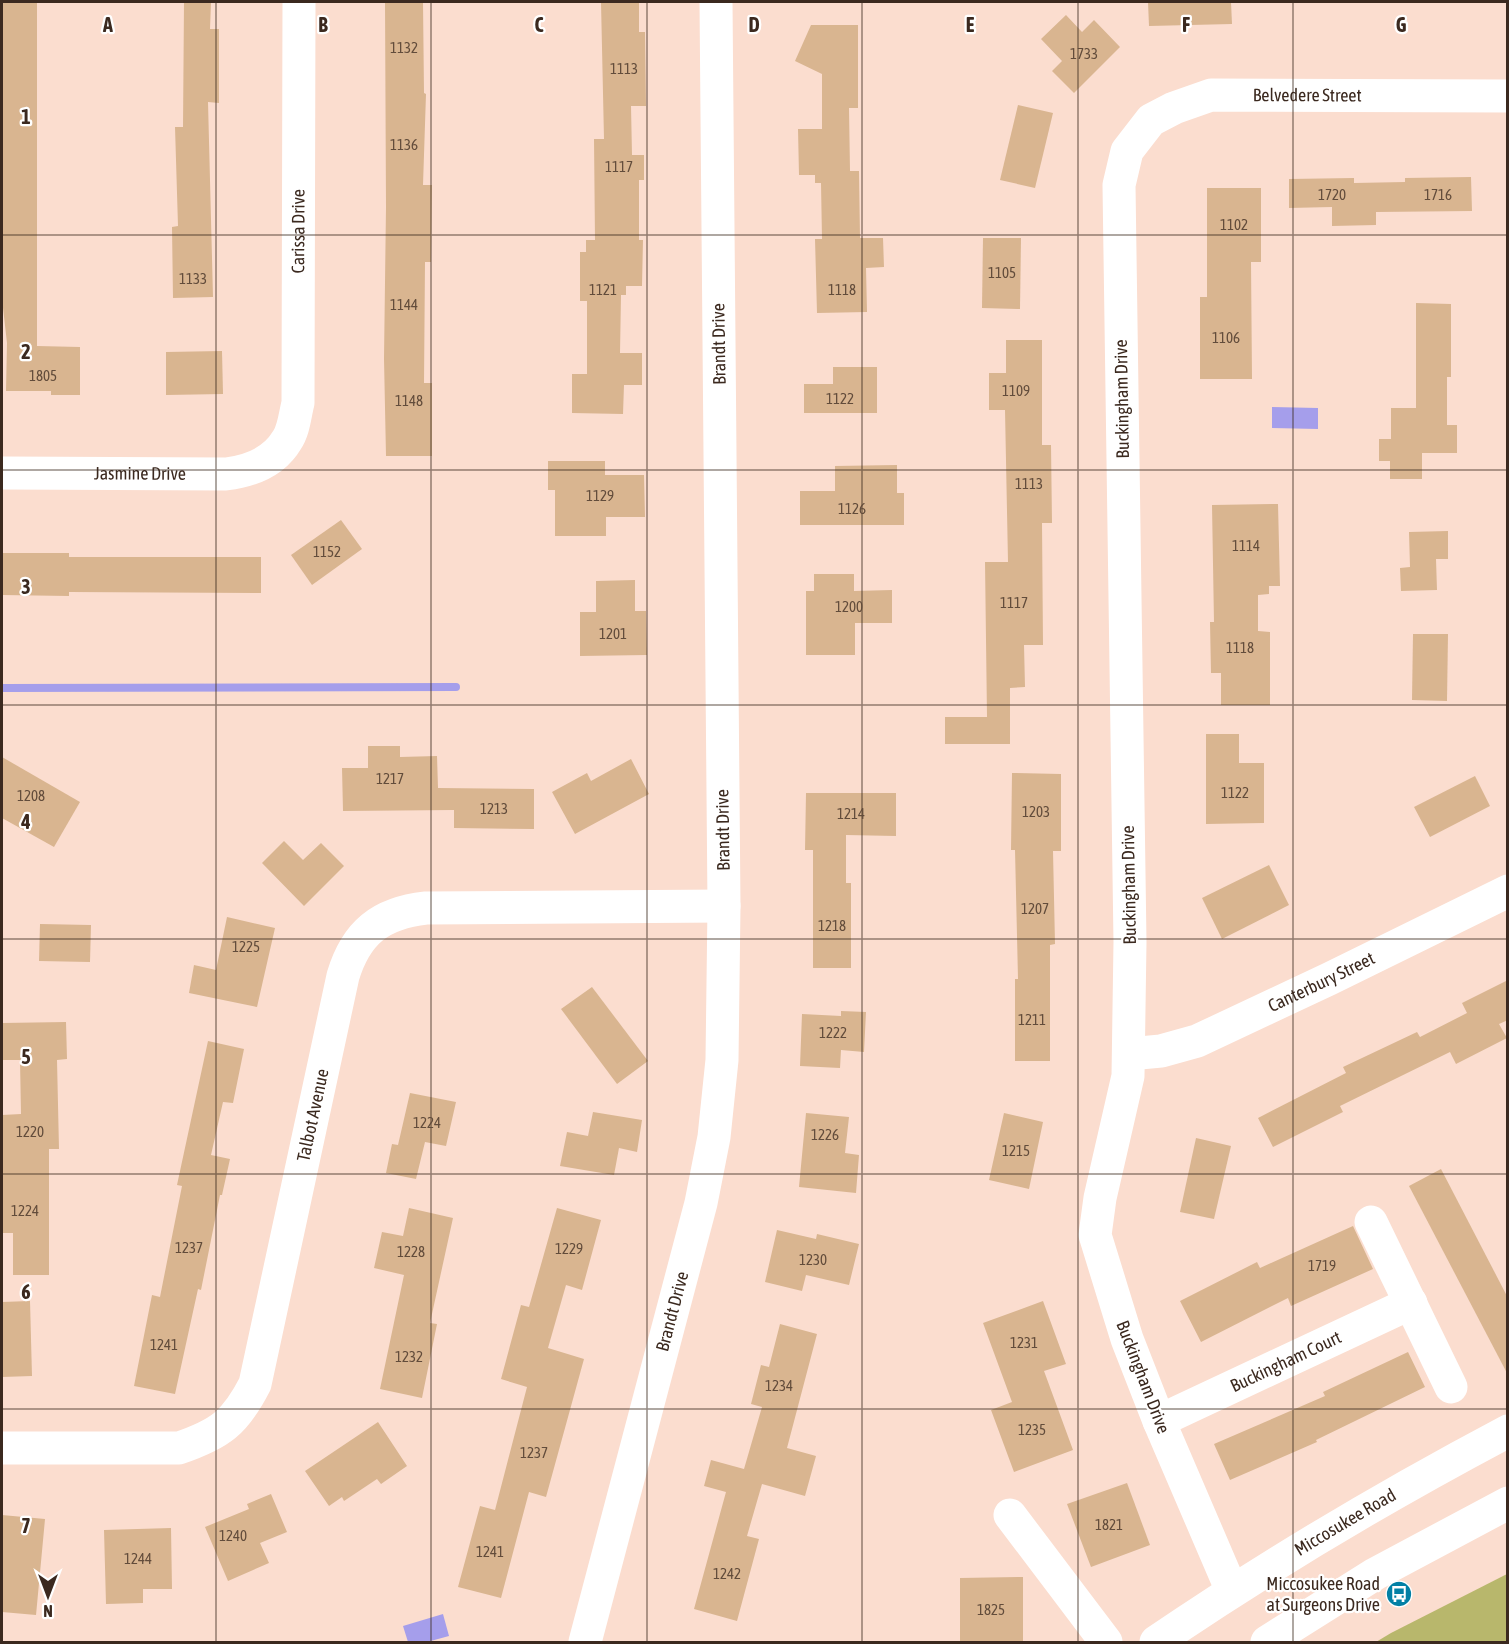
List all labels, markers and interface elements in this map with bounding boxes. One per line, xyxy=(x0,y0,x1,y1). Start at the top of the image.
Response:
text: A xyxy=(102,13,113,36)
text: B xyxy=(318,13,328,36)
text: C xyxy=(535,13,544,36)
text: D xyxy=(748,13,760,36)
text: E xyxy=(966,13,975,36)
text: F xyxy=(1182,13,1190,36)
text: G xyxy=(1396,13,1407,36)
house number: 1132 xyxy=(390,39,418,56)
house number: 1733 xyxy=(1070,45,1098,62)
house number: 1113 xyxy=(610,60,638,77)
street label: Belvedere Street xyxy=(1253,84,1362,106)
text: 1 xyxy=(21,105,31,128)
house number: 1136 xyxy=(390,136,418,153)
house number: 1117 xyxy=(605,158,633,175)
house number: 1720 xyxy=(1318,186,1346,203)
house number: 1716 xyxy=(1424,186,1452,203)
street label: Carissa Drive xyxy=(287,189,309,273)
house number: 1102 xyxy=(1220,216,1248,233)
house number: 1105 xyxy=(988,264,1016,281)
house number: 1133 xyxy=(179,270,207,287)
house number: 1121 xyxy=(589,281,617,298)
house number: 1118 xyxy=(828,281,856,298)
house number: 1144 xyxy=(390,296,418,313)
street label: Brandt Drive xyxy=(707,303,730,385)
house number: 1106 xyxy=(1212,329,1240,346)
street label: Buckingham Drive xyxy=(1110,339,1133,459)
text: 2 xyxy=(21,340,31,363)
house number: 1805 xyxy=(29,367,57,384)
house number: 1109 xyxy=(1002,382,1030,399)
house number: 1122 xyxy=(826,390,854,407)
house number: 1148 xyxy=(395,392,423,409)
street label: Jasmine Drive xyxy=(94,462,186,484)
house number: 1113 xyxy=(1015,475,1043,492)
house number: 1129 xyxy=(586,487,614,504)
house number: 1126 xyxy=(838,500,866,517)
house number: 1114 xyxy=(1232,537,1260,554)
house number: 1152 xyxy=(313,543,341,560)
text: 3 xyxy=(21,575,31,598)
house number: 1117 xyxy=(1000,594,1028,611)
house number: 1200 xyxy=(835,598,863,615)
house number: 1201 xyxy=(599,625,627,642)
house number: 1118 xyxy=(1226,639,1254,656)
house number: 1217 xyxy=(376,770,404,787)
house number: 1122 xyxy=(1221,784,1249,801)
house number: 1208 xyxy=(17,787,45,804)
street label: Brandt Drive xyxy=(711,789,734,871)
house number: 1213 xyxy=(480,800,508,817)
house number: 1203 xyxy=(1022,803,1050,820)
house number: 1214 xyxy=(837,805,865,822)
text: 4 xyxy=(20,810,31,833)
street label: Buckingham Drive xyxy=(1117,825,1140,945)
house number: 1207 xyxy=(1021,900,1049,917)
house number: 1218 xyxy=(818,917,846,934)
house number: 1225 xyxy=(232,938,260,955)
street label: Canterbury Street xyxy=(1264,947,1378,1016)
house number: 1211 xyxy=(1018,1011,1046,1028)
house number: 1222 xyxy=(819,1024,847,1041)
text: 5 xyxy=(21,1045,31,1068)
street label: Talbot Avenue xyxy=(292,1067,333,1163)
house number: 1224 xyxy=(413,1114,441,1131)
house number: 1220 xyxy=(16,1123,44,1140)
house number: 1226 xyxy=(811,1126,839,1143)
house number: 1215 xyxy=(1002,1142,1030,1159)
house number: 1224 xyxy=(11,1202,39,1219)
house number: 1237 xyxy=(175,1239,203,1256)
house number: 1229 xyxy=(555,1240,583,1257)
house number: 1228 xyxy=(397,1243,425,1260)
house number: 1230 xyxy=(799,1251,827,1268)
house number: 1719 xyxy=(1308,1257,1336,1274)
street label: Brandt Drive xyxy=(651,1269,692,1353)
text: 6 xyxy=(21,1280,31,1303)
street label: Buckingham Drive xyxy=(1112,1317,1175,1436)
street label: Buckingham Court xyxy=(1227,1326,1344,1396)
house number: 1231 xyxy=(1010,1334,1038,1351)
house number: 1241 xyxy=(150,1336,178,1353)
house number: 1232 xyxy=(395,1348,423,1365)
house number: 1234 xyxy=(765,1377,793,1394)
house number: 1235 xyxy=(1018,1421,1046,1438)
house number: 1237 xyxy=(520,1444,548,1461)
street label: Miccosukee Road xyxy=(1291,1484,1399,1560)
text: 7 xyxy=(21,1514,31,1537)
house number: 1821 xyxy=(1095,1516,1123,1533)
house number: 1240 xyxy=(219,1527,247,1544)
house number: 1241 xyxy=(476,1543,504,1560)
house number: 1244 xyxy=(124,1550,152,1567)
house number: 1242 xyxy=(713,1565,741,1582)
north arrow xyxy=(18,1566,78,1626)
place label: Miccosukee Road at Surgeons Drive xyxy=(1266,1573,1380,1615)
bus stop icon: Miccosukee Road at Surgeons Drive xyxy=(1384,1579,1414,1609)
house number: 1825 xyxy=(977,1601,1005,1618)
text: N xyxy=(43,1602,53,1620)

